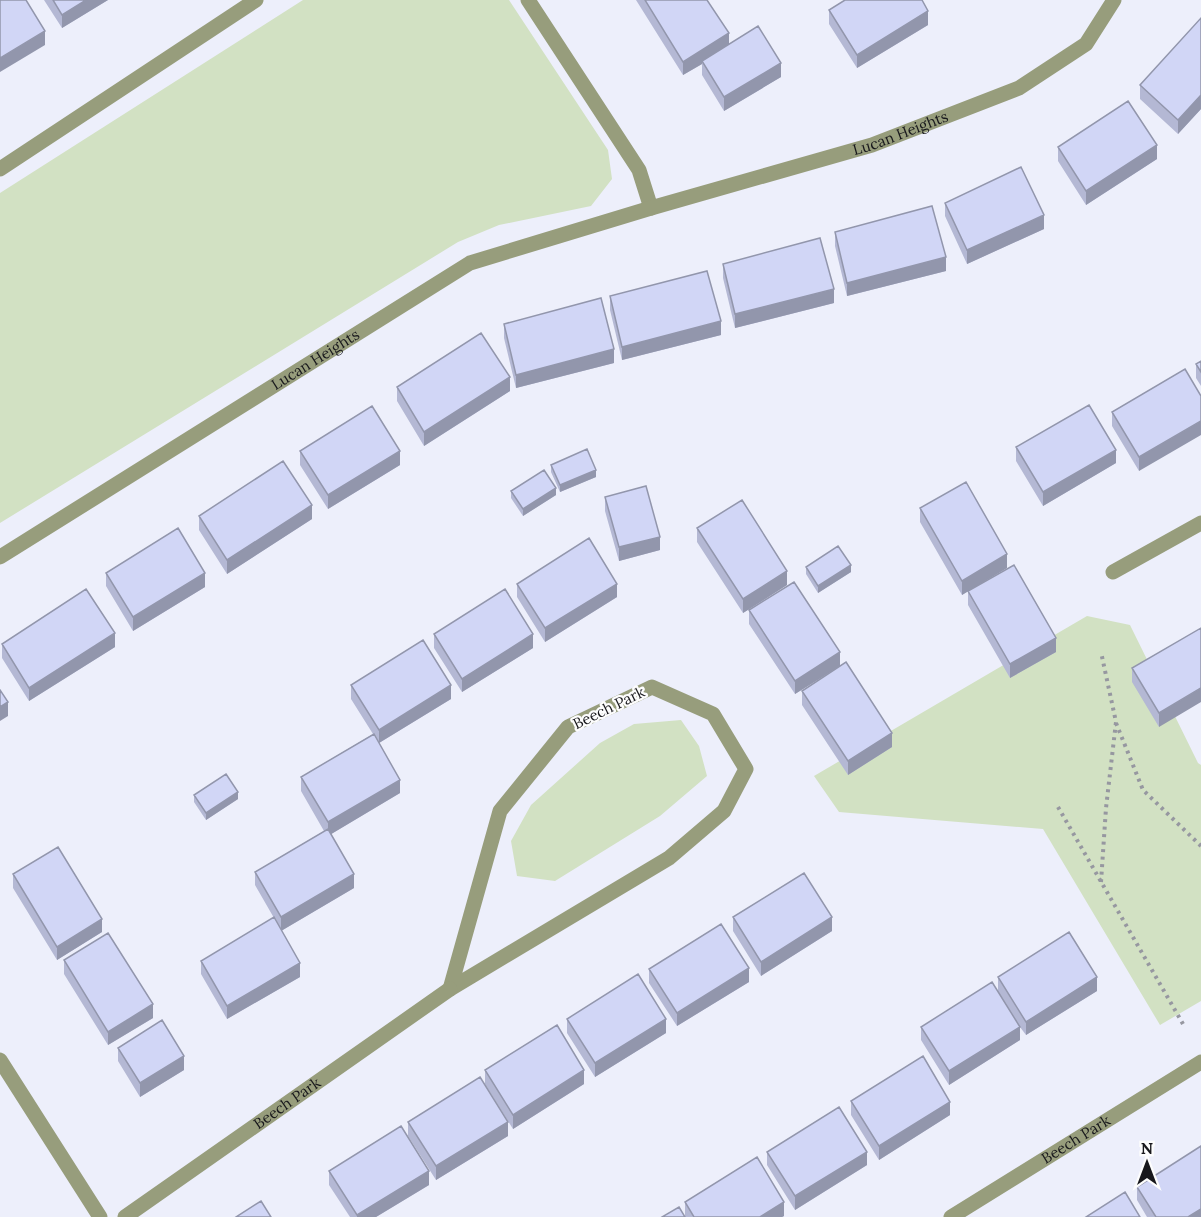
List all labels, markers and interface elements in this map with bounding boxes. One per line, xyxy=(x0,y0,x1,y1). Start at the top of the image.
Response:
street label: Lucan Heights xyxy=(850,106,951,159)
street label: Lucan Heights xyxy=(268,325,363,394)
street label: Beech Park xyxy=(570,682,648,733)
street label: Beech Park xyxy=(250,1073,324,1133)
street label: Beech Park xyxy=(1038,1111,1114,1168)
north arrow xyxy=(1117,1133,1177,1193)
text: N xyxy=(1141,1138,1153,1158)

